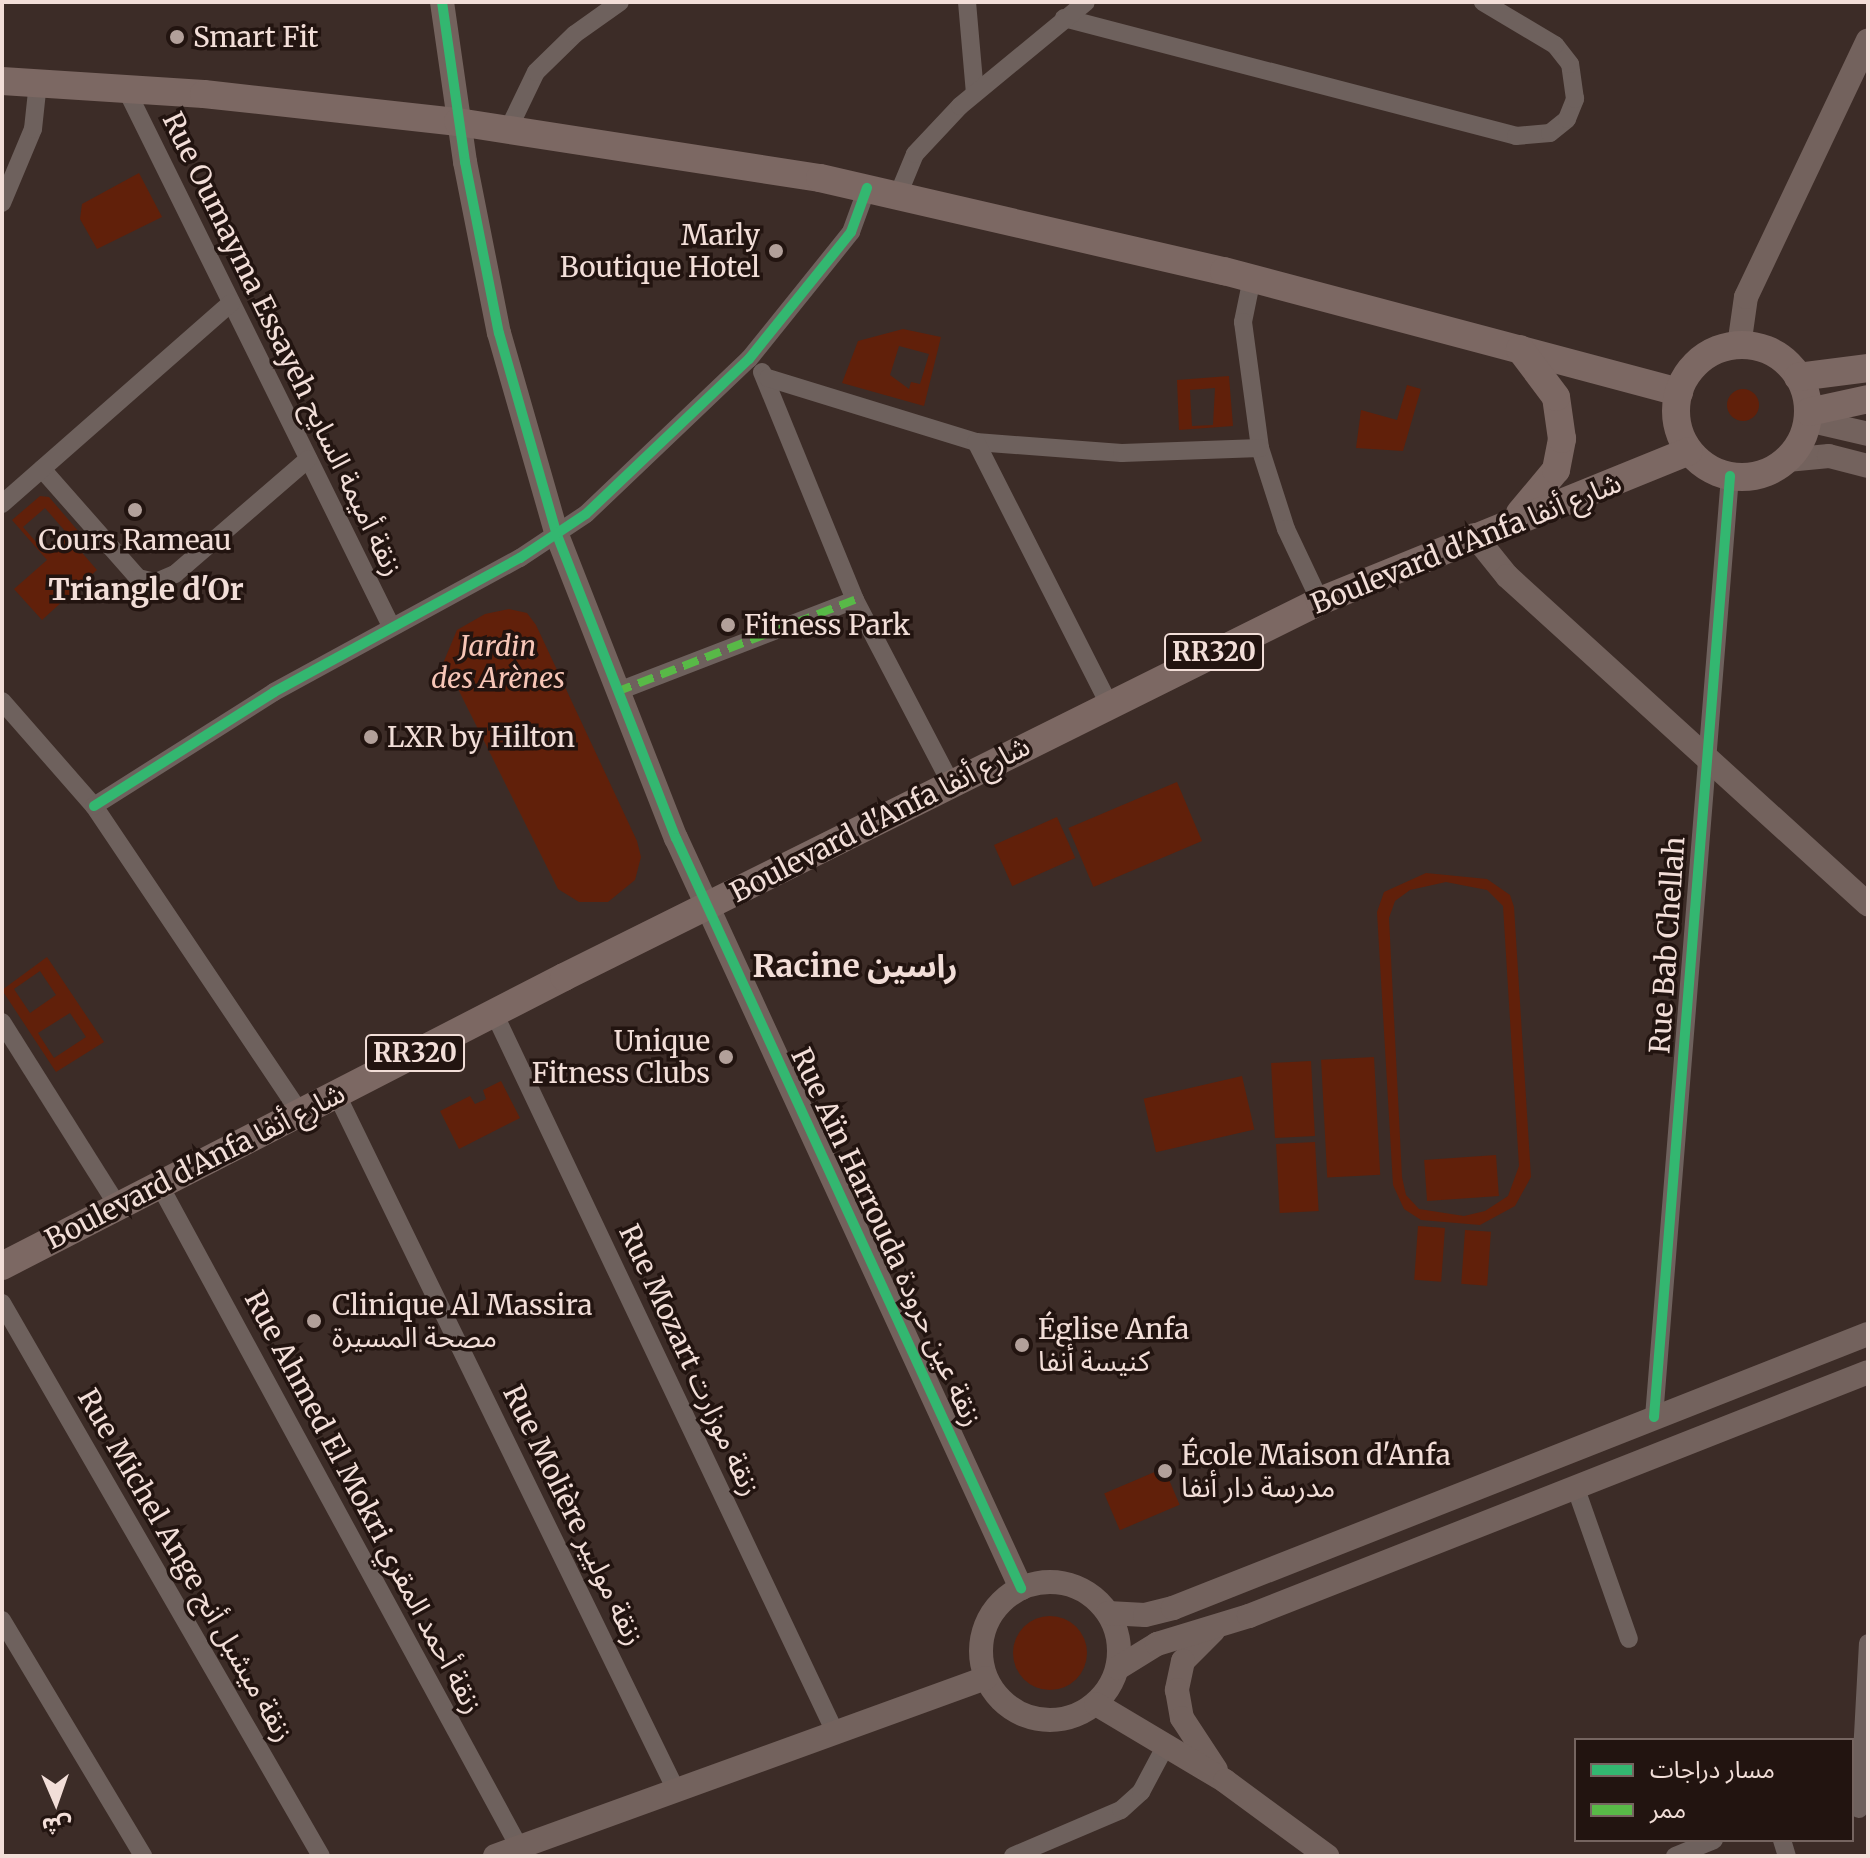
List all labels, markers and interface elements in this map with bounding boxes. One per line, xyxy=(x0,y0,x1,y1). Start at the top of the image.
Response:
place label: Smart Fit xyxy=(193,20,319,54)
marker: Smart Fit xyxy=(168,28,186,46)
street label: Rue Oumayma Essayeh زنقة أميمة السايح xyxy=(156,107,410,581)
place label: Marly Boutique Hotel xyxy=(560,218,760,284)
marker: Marly Boutique Hotel xyxy=(767,242,785,260)
street label: Boulevard d'Anfa شارع أنفا xyxy=(1306,465,1626,621)
marker: Cours Rameau xyxy=(126,501,144,519)
place label: Cours Rameau xyxy=(38,523,232,557)
district label: Triangle d'Or xyxy=(48,571,244,607)
place label: Fitness Park xyxy=(744,608,910,642)
marker: Fitness Park xyxy=(719,616,737,634)
park label: Jardin des Arènes xyxy=(431,629,565,695)
road number: RR320 xyxy=(1164,630,1264,674)
place label: LXR by Hilton xyxy=(387,720,575,754)
marker: LXR by Hilton xyxy=(362,728,380,746)
street label: Boulevard d'Anfa شارع أنفا xyxy=(725,729,1035,909)
street label: Rue Bab Chellah xyxy=(1643,835,1691,1055)
district label: Racine راسين xyxy=(752,947,958,985)
place label: Unique Fitness Clubs xyxy=(532,1024,710,1090)
road number: RR320 xyxy=(365,1031,465,1075)
street label: Rue Aïn Harrouda زنقة عين حرودة xyxy=(784,1042,990,1432)
marker: Unique Fitness Clubs xyxy=(717,1048,735,1066)
street label: Boulevard d'Anfa شارع أنفا xyxy=(40,1076,350,1256)
street label: Rue Mozart زنقة موزارت xyxy=(612,1219,768,1501)
street label: Rue Ahmed El Mokri زنقة أحمد المقري xyxy=(238,1285,490,1719)
place label: Clinique Al Massira مصحة المسيرة xyxy=(332,1288,593,1354)
marker: Clinique Al Massira مصحة المسيرة xyxy=(303,1310,325,1332)
place label: Église Anfa كنيسة أنفا xyxy=(1038,1312,1189,1378)
marker: Église Anfa كنيسة أنفا xyxy=(1013,1336,1031,1354)
street label: Rue Molière زنقة موليير xyxy=(496,1380,652,1650)
street label: Rue Michel Ange زنقة ميشبل أنج xyxy=(71,1383,301,1747)
place label: École Maison d'Anfa مدرسة دار أنفا xyxy=(1181,1438,1451,1504)
marker: École Maison d'Anfa مدرسة دار أنفا xyxy=(1156,1462,1174,1480)
legend xyxy=(1574,1738,1854,1842)
text: مسار دراجات xyxy=(1650,1754,1775,1785)
north arrow xyxy=(16,1762,96,1842)
text: ممر xyxy=(1650,1794,1686,1825)
text: ش xyxy=(41,1811,72,1841)

